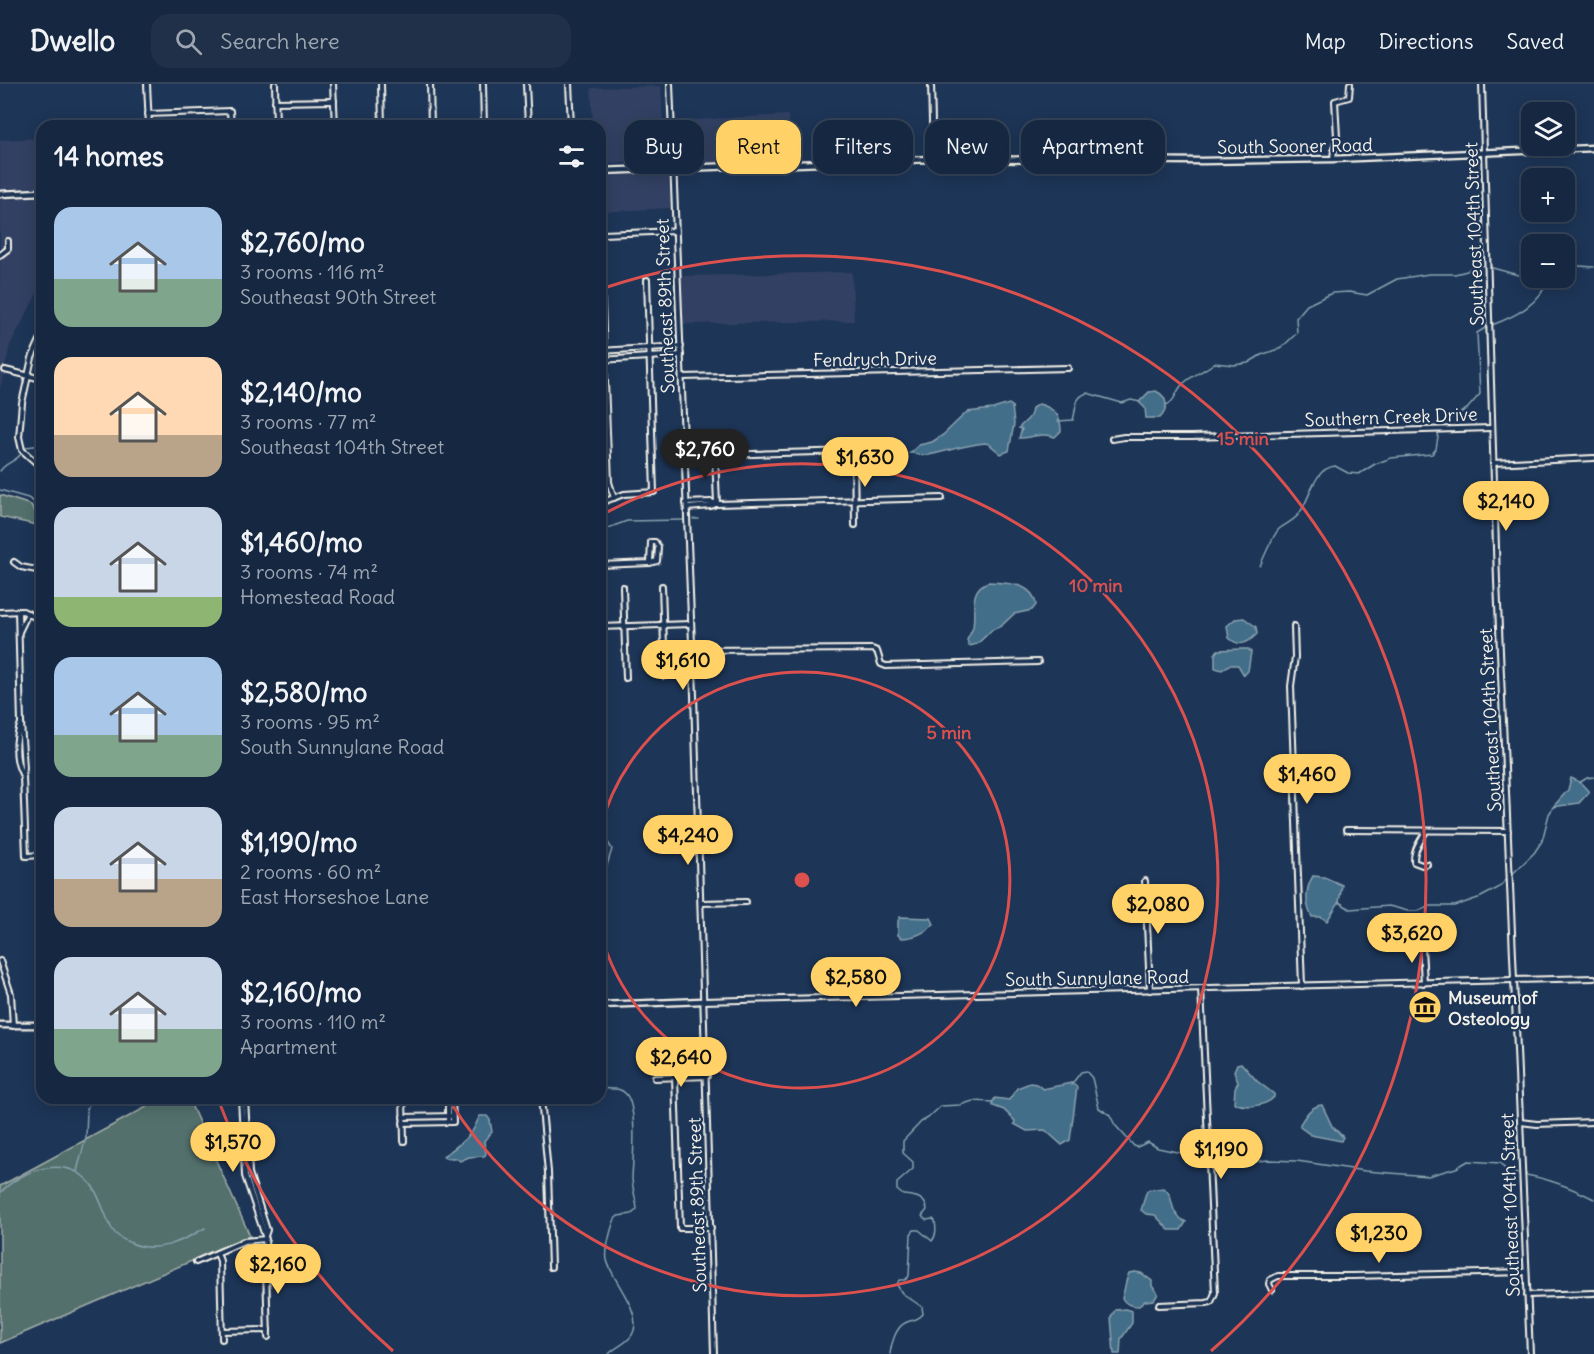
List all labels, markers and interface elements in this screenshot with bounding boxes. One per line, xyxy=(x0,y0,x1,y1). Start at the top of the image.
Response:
search box xyxy=(151,14,571,68)
text: Dwello xyxy=(30,23,115,59)
icon: search xyxy=(172,25,205,58)
text: Search here xyxy=(220,27,340,55)
text: Map xyxy=(1305,28,1346,55)
text: Directions xyxy=(1379,28,1473,55)
text: Saved xyxy=(1506,28,1564,55)
map controls xyxy=(1521,102,1575,288)
button: layers xyxy=(1521,102,1575,156)
chip: Buy xyxy=(624,120,704,174)
chip: Rent xyxy=(716,120,801,174)
chip: Filters xyxy=(813,120,913,174)
chip: New xyxy=(925,120,1009,174)
chip: Apartment xyxy=(1021,120,1165,174)
street label: South Sooner Road xyxy=(1217,133,1373,159)
text: 14 homes xyxy=(54,140,164,173)
icon: filters xyxy=(555,140,588,173)
street label: Southeast 104th Street xyxy=(1459,142,1489,326)
button: + xyxy=(1521,168,1575,222)
street label: Southeast 89th Street xyxy=(650,218,680,394)
text: $2,760/mo xyxy=(240,226,365,259)
icon: home xyxy=(102,231,174,303)
button: − xyxy=(1521,234,1575,288)
text: 3 rooms · 116 m² xyxy=(240,259,384,284)
text: Southeast 90th Street xyxy=(240,284,436,309)
street label: Fendrych Drive xyxy=(813,346,937,372)
text: $2,140/mo xyxy=(240,376,362,409)
icon: home xyxy=(102,381,174,453)
street label: Southern Creek Drive xyxy=(1304,402,1478,432)
text: 3 rooms · 77 m² xyxy=(240,409,377,434)
text: 15 min xyxy=(1217,427,1270,450)
pin: $2,760 xyxy=(656,429,754,480)
text: Southeast 104th Street xyxy=(240,434,444,459)
text: $2,760 xyxy=(675,436,735,461)
pin: $1,630 xyxy=(816,437,914,488)
text: $1,630 xyxy=(836,444,894,469)
pin: $2,140 xyxy=(1457,481,1555,532)
text: $2,140 xyxy=(1477,488,1535,513)
text: $1,460/mo xyxy=(240,526,363,559)
icon: home xyxy=(102,531,174,603)
text: 3 rooms · 74 m² xyxy=(240,559,378,584)
text: 10 min xyxy=(1069,574,1123,597)
text: Homestead Road xyxy=(240,584,395,609)
street label: Southeast 104th Street xyxy=(1474,628,1506,812)
pin: $1,610 xyxy=(634,640,732,691)
text: $1,610 xyxy=(655,647,711,672)
text: $2,580/mo xyxy=(240,676,367,709)
icon: home xyxy=(102,681,174,753)
text: 3 rooms · 95 m² xyxy=(240,709,380,734)
text: 5 min xyxy=(927,721,972,744)
text: South Sunnylane Road xyxy=(240,734,444,759)
pin: $1,460 xyxy=(1258,754,1356,805)
text: $1,460 xyxy=(1278,761,1336,786)
pin: $4,240 xyxy=(639,815,737,866)
text: $4,240 xyxy=(657,822,719,847)
text: $1,190/mo xyxy=(240,826,357,859)
icon: home xyxy=(102,831,174,903)
text: 2 rooms · 60 m² xyxy=(240,859,381,884)
centre of rings xyxy=(792,870,812,890)
text: East Horseshoe Lane xyxy=(240,884,429,909)
pin: $2,080 xyxy=(1109,884,1207,935)
text: $2,080 xyxy=(1126,891,1190,916)
pin: $3,620 xyxy=(1363,913,1461,964)
text: $3,620 xyxy=(1381,920,1443,945)
pin: $2,580 xyxy=(807,957,905,1008)
text: $2,580 xyxy=(825,964,887,989)
street label: South Sunnylane Road xyxy=(1005,965,1190,991)
text: $2,160/mo xyxy=(240,976,362,1009)
icon: home xyxy=(102,981,174,1053)
place label: Museum of Osteology xyxy=(1448,986,1538,1030)
museum icon: Museum of Osteology xyxy=(1407,989,1443,1025)
text: 3 rooms · 110 m² xyxy=(240,1009,386,1034)
text: Apartment xyxy=(240,1034,337,1059)
pin: $2,640 xyxy=(632,1037,730,1088)
text: $2,640 xyxy=(650,1044,712,1069)
street label: Southeast 104th Street xyxy=(1495,1113,1525,1297)
street label: Southeast 89th Street xyxy=(682,1117,712,1293)
pin: $1,570 xyxy=(184,1122,282,1173)
text: $1,570 xyxy=(204,1129,262,1154)
pin: $1,190 xyxy=(1172,1129,1270,1180)
text: $1,190 xyxy=(1194,1136,1248,1161)
pin: $1,230 xyxy=(1330,1213,1428,1264)
text: $1,230 xyxy=(1350,1220,1408,1245)
pin: $2,160 xyxy=(229,1244,327,1295)
text: $2,160 xyxy=(249,1251,307,1276)

